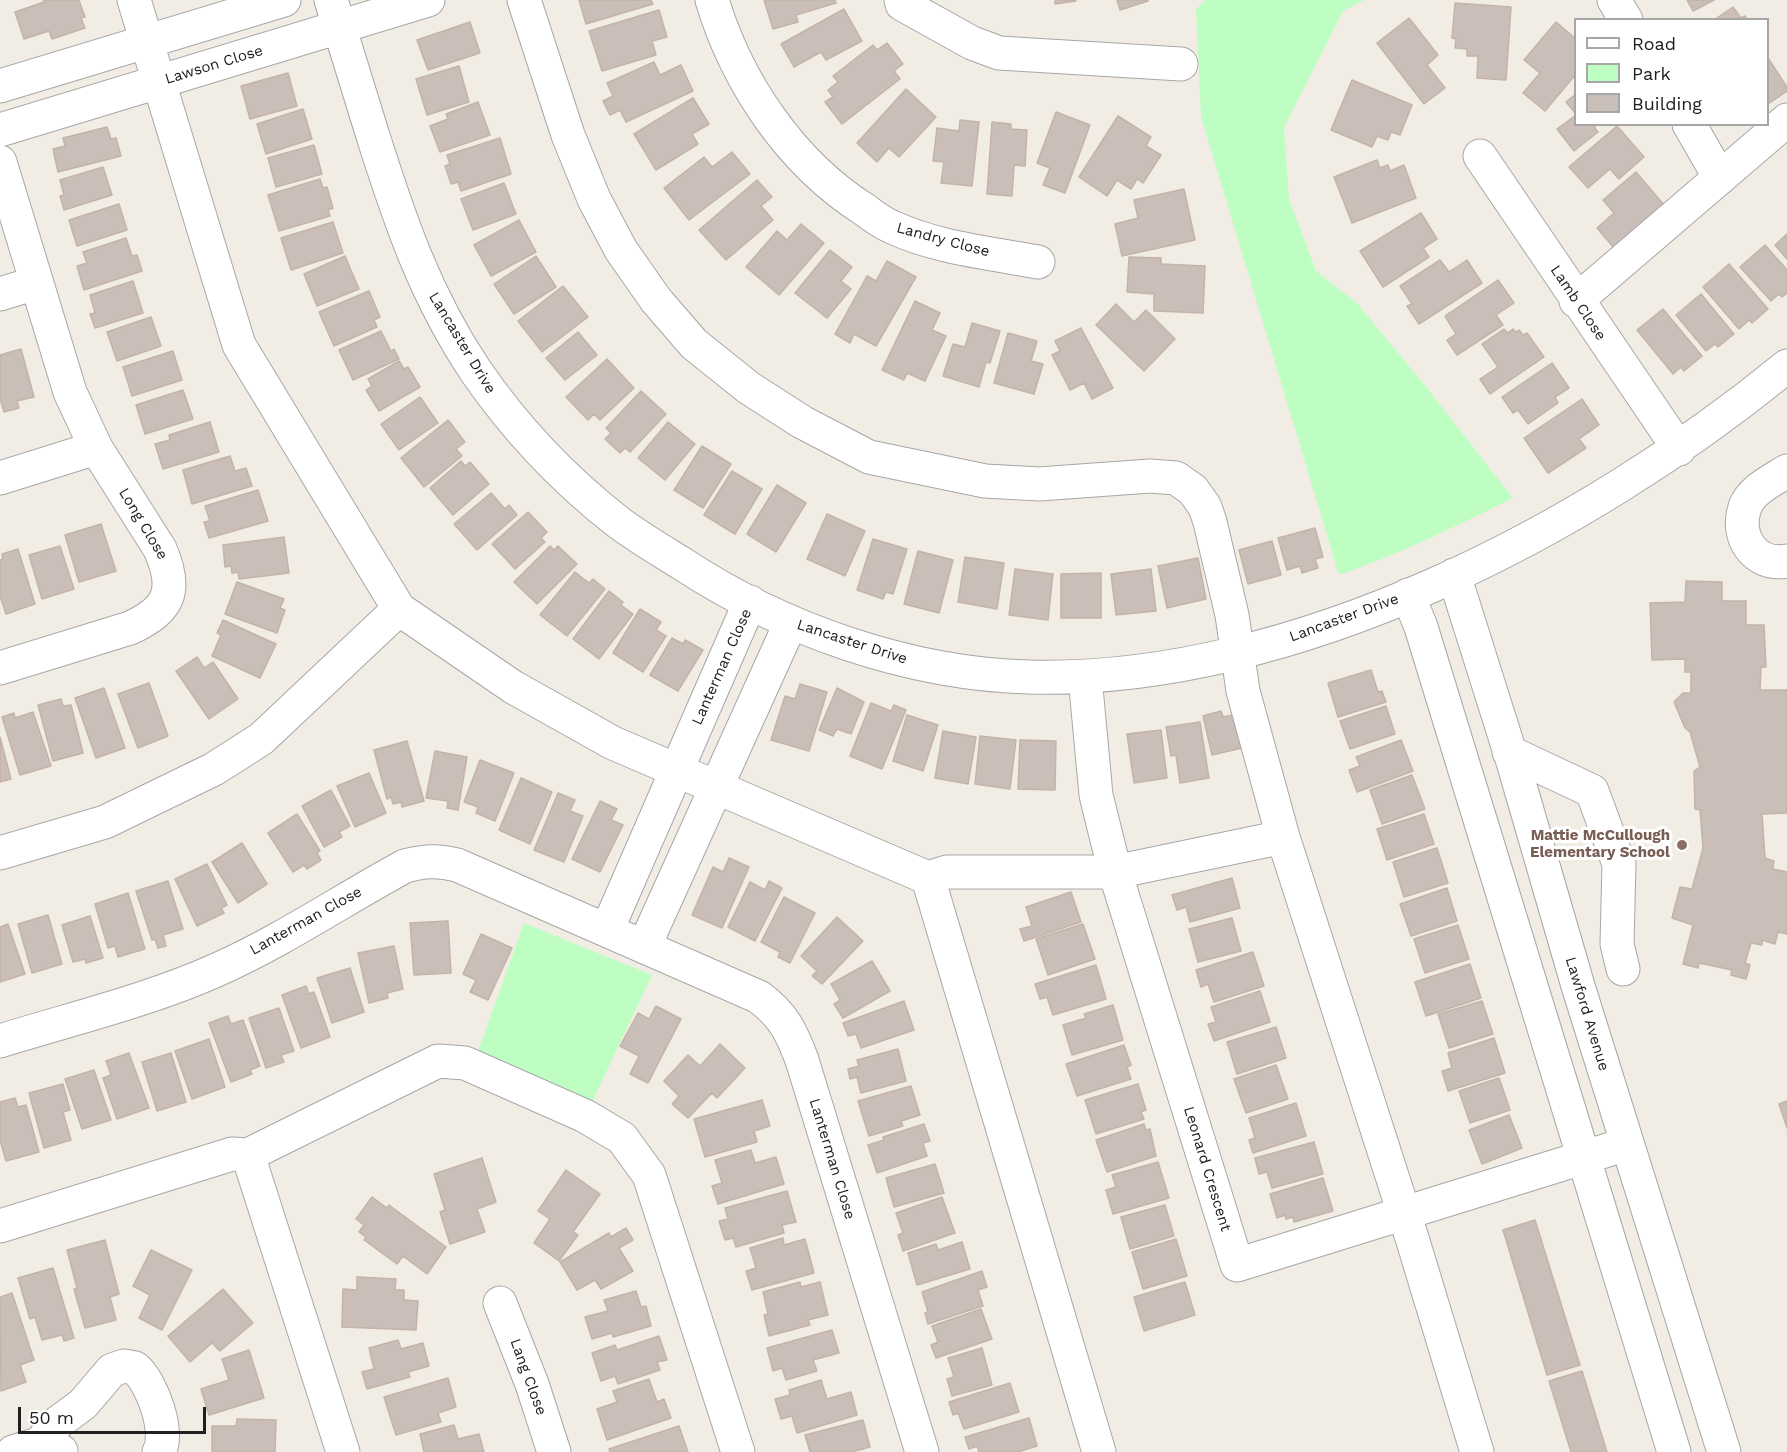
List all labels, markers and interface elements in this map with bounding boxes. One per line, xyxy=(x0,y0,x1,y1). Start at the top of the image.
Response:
legend xyxy=(1574,18,1769,126)
text: Road xyxy=(1632,33,1676,54)
street label: Lawson Close xyxy=(163,42,265,88)
text: Park xyxy=(1632,63,1671,84)
text: Building xyxy=(1632,93,1702,114)
street label: Landry Close xyxy=(895,219,991,261)
street label: Lamb Close xyxy=(1546,262,1610,344)
street label: Lancaster Drive xyxy=(425,289,499,397)
street label: Long Close xyxy=(115,485,171,563)
street label: Lancaster Drive xyxy=(1287,590,1401,646)
street label: Lanterman Close xyxy=(688,606,756,728)
street label: Lancaster Drive xyxy=(795,616,909,668)
place label: Mattie McCullough Elementary School xyxy=(1530,827,1670,862)
marker: Mattie McCullough Elementary School xyxy=(1675,838,1689,852)
street label: Lanterman Close xyxy=(247,883,365,959)
street label: Lawford Avenue xyxy=(1561,955,1613,1073)
street label: Lanterman Close xyxy=(805,1096,859,1222)
street label: Leonard Crescent xyxy=(1179,1104,1235,1234)
street label: Lang Close xyxy=(506,1336,550,1418)
scale bar xyxy=(21,1395,208,1433)
text: 50 m xyxy=(29,1407,74,1428)

